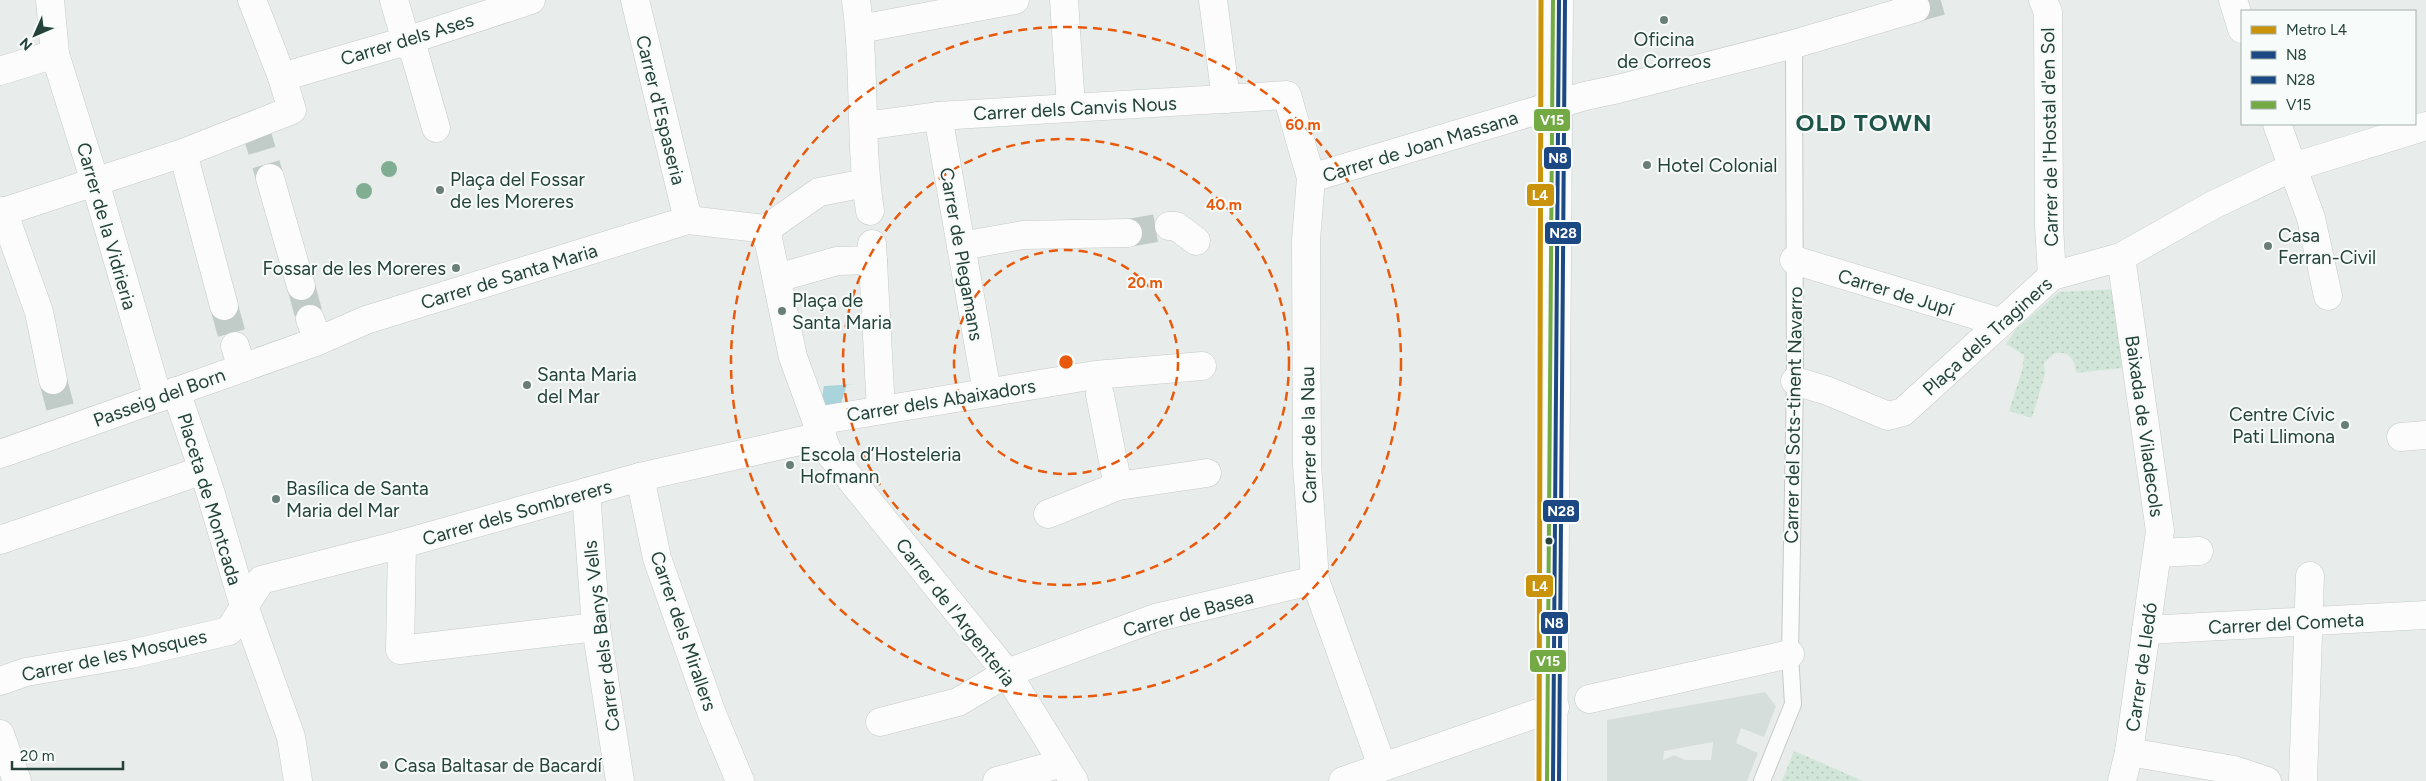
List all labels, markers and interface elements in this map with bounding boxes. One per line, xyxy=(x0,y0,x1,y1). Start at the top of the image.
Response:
street label: Carrer dels Ases xyxy=(338,8,477,71)
north arrow xyxy=(10,10,60,60)
legend xyxy=(2241,10,2416,125)
marker: Oficina de Correos xyxy=(1658,14,1670,26)
text: Metro L4 xyxy=(2286,21,2347,39)
street label: Carrer de l'Hostal d'en Sol xyxy=(2036,27,2063,247)
place label: Oficina de Correos xyxy=(1617,28,1711,73)
street label: Carrer d'Espaseria xyxy=(631,33,690,187)
text: N xyxy=(16,34,36,54)
text: N8 xyxy=(2286,46,2307,64)
text: N28 xyxy=(2286,71,2315,89)
street label: Carrer dels Canvis Nous xyxy=(973,92,1178,125)
text: V15 xyxy=(2286,96,2311,114)
street label: Carrer de Joan Massana xyxy=(1320,106,1521,187)
line badge: V15 xyxy=(1533,108,1571,132)
district label: OLD TOWN xyxy=(1796,108,1932,137)
text: V15 xyxy=(1540,112,1564,129)
text: 60 m xyxy=(1285,116,1321,134)
street label: Carrer de la Vidrieria xyxy=(72,140,141,312)
line badge: N8 xyxy=(1543,146,1572,170)
text: N8 xyxy=(1548,150,1568,167)
place label: Hotel Colonial xyxy=(1657,154,1777,177)
marker: Hotel Colonial xyxy=(1641,159,1653,171)
street label: Carrer de Plegamans xyxy=(935,166,988,343)
place label: Plaça del Fossar de les Moreres xyxy=(450,168,586,213)
line badge: L4 xyxy=(1526,183,1555,207)
marker: Plaça del Fossar de les Moreres xyxy=(434,184,446,196)
text: L4 xyxy=(1532,187,1548,204)
text: 40 m xyxy=(1206,196,1242,214)
line badge: N28 xyxy=(1544,221,1582,245)
place label: Casa Ferran-Civil xyxy=(2278,224,2376,269)
text: N28 xyxy=(1549,225,1577,242)
street label: Carrer de Santa Maria xyxy=(418,239,600,314)
marker: Casa Ferran-Civil xyxy=(2262,240,2274,252)
place label: Fossar de les Moreres xyxy=(262,257,446,280)
marker: Fossar de les Moreres xyxy=(450,262,462,274)
street label: Carrer de Jupí xyxy=(1835,264,1958,321)
street label: Plaça dels Traginers xyxy=(1918,272,2057,401)
text: 20 m xyxy=(1127,274,1163,292)
street label: Carrer del Sots-tinent Navarro xyxy=(1780,286,1807,544)
place label: Plaça de Santa Maria xyxy=(792,289,892,334)
marker: Plaça de Santa Maria xyxy=(776,305,788,317)
street label: Baixada de Viladecols xyxy=(2120,334,2169,519)
centre of rings xyxy=(1057,353,1075,371)
street label: Passeig del Born xyxy=(90,363,228,432)
place label: Santa Maria del Mar xyxy=(537,363,637,408)
street label: Carrer de la Nau xyxy=(1296,366,1321,504)
street label: Carrer dels Abaixadors xyxy=(845,374,1037,427)
marker: Santa Maria del Mar xyxy=(521,379,533,391)
place label: Centre Cívic Pati Llimona xyxy=(2229,403,2335,448)
street label: Placeta de Montcada xyxy=(172,410,247,588)
marker: Centre Cívic Pati Llimona xyxy=(2339,419,2351,431)
place label: Escola d’Hosteleria Hofmann xyxy=(800,443,961,488)
marker: Escola d’Hosteleria Hofmann xyxy=(784,459,796,471)
street label: Carrer dels Sombrerers xyxy=(420,474,615,551)
place label: Basílica de Santa Maria del Mar xyxy=(286,477,429,522)
marker: Basílica de Santa Maria del Mar xyxy=(270,493,282,505)
line badge: N28 xyxy=(1542,499,1580,523)
text: N28 xyxy=(1547,503,1575,520)
street label: Carrer de l'Argenteria xyxy=(891,534,1020,691)
unlabelled marker xyxy=(1544,536,1554,546)
street label: Carrer dels Banys Vells xyxy=(578,539,625,733)
street label: Carrer dels Mirallers xyxy=(645,548,722,714)
line badge: L4 xyxy=(1525,574,1554,598)
text: L4 xyxy=(1532,578,1548,595)
street label: Carrer de Basea xyxy=(1120,585,1256,642)
street label: Carrer de Lledó xyxy=(2121,601,2162,733)
street label: Carrer del Cometa xyxy=(2207,608,2365,639)
line badge: N8 xyxy=(1540,611,1569,635)
text: N8 xyxy=(1544,615,1564,632)
street label: Carrer de les Mosques xyxy=(19,625,209,686)
line badge: V15 xyxy=(1529,649,1567,673)
text: V15 xyxy=(1536,653,1560,670)
scale bar xyxy=(12,738,124,770)
text: 20 m xyxy=(20,747,54,765)
place label: Casa Baltasar de Bacardí xyxy=(394,754,604,777)
marker: Casa Baltasar de Bacardí xyxy=(378,759,390,771)

